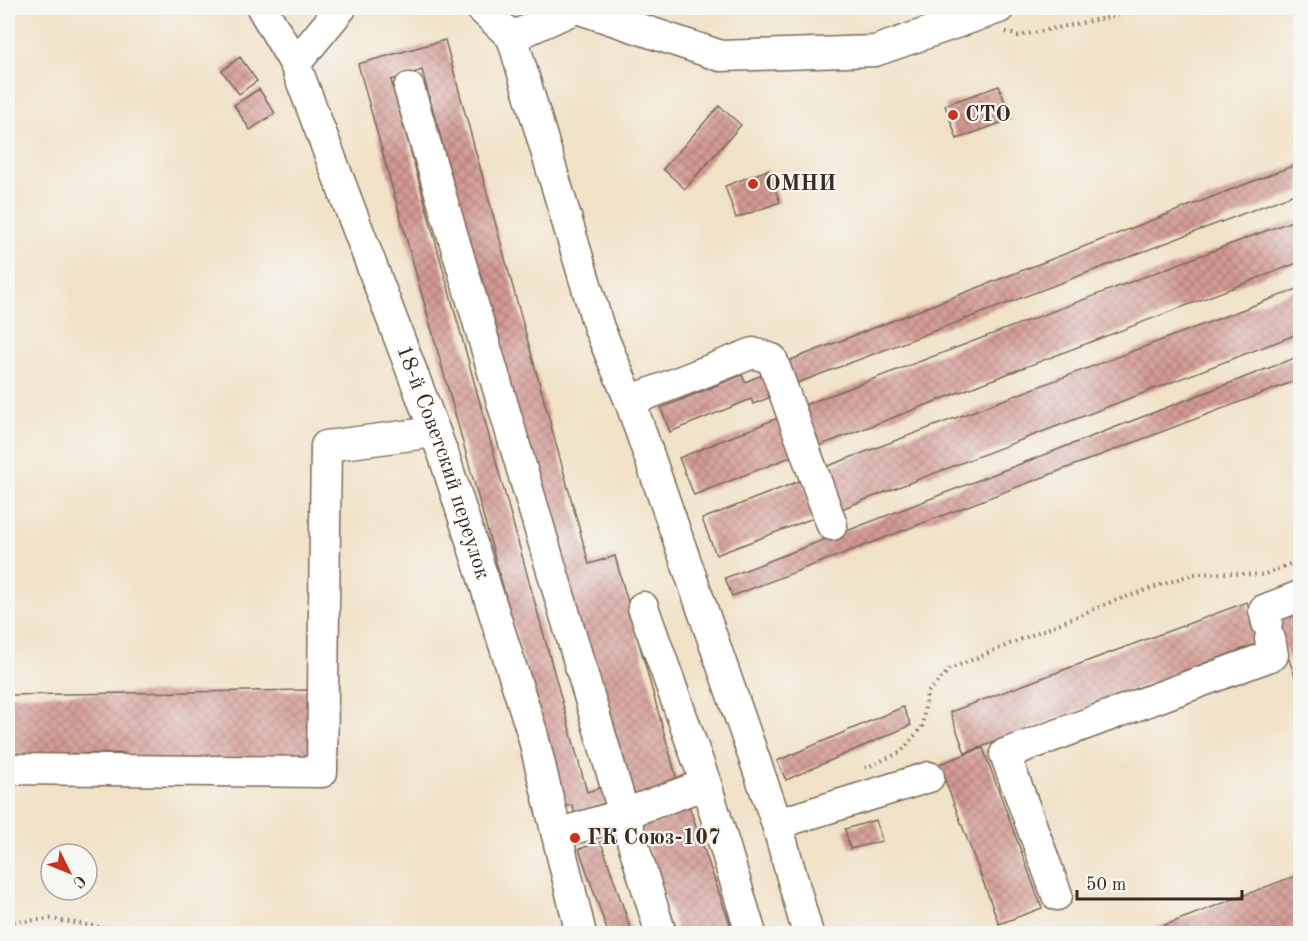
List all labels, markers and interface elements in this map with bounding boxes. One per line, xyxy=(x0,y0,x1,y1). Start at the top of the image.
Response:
place label: СТО xyxy=(965,104,1011,126)
marker: СТО xyxy=(946,108,960,122)
place label: ОМНИ xyxy=(765,173,837,195)
marker: ОМНИ xyxy=(746,177,760,191)
street label: 18-й Советский переулок xyxy=(392,342,494,582)
place label: ГК Союз-107 xyxy=(587,827,721,849)
marker: ГК Союз-107 xyxy=(568,831,582,845)
north arrow xyxy=(39,842,99,902)
scale bar xyxy=(1077,863,1242,901)
text: С xyxy=(69,872,88,890)
text: 50 m xyxy=(1086,876,1126,894)

